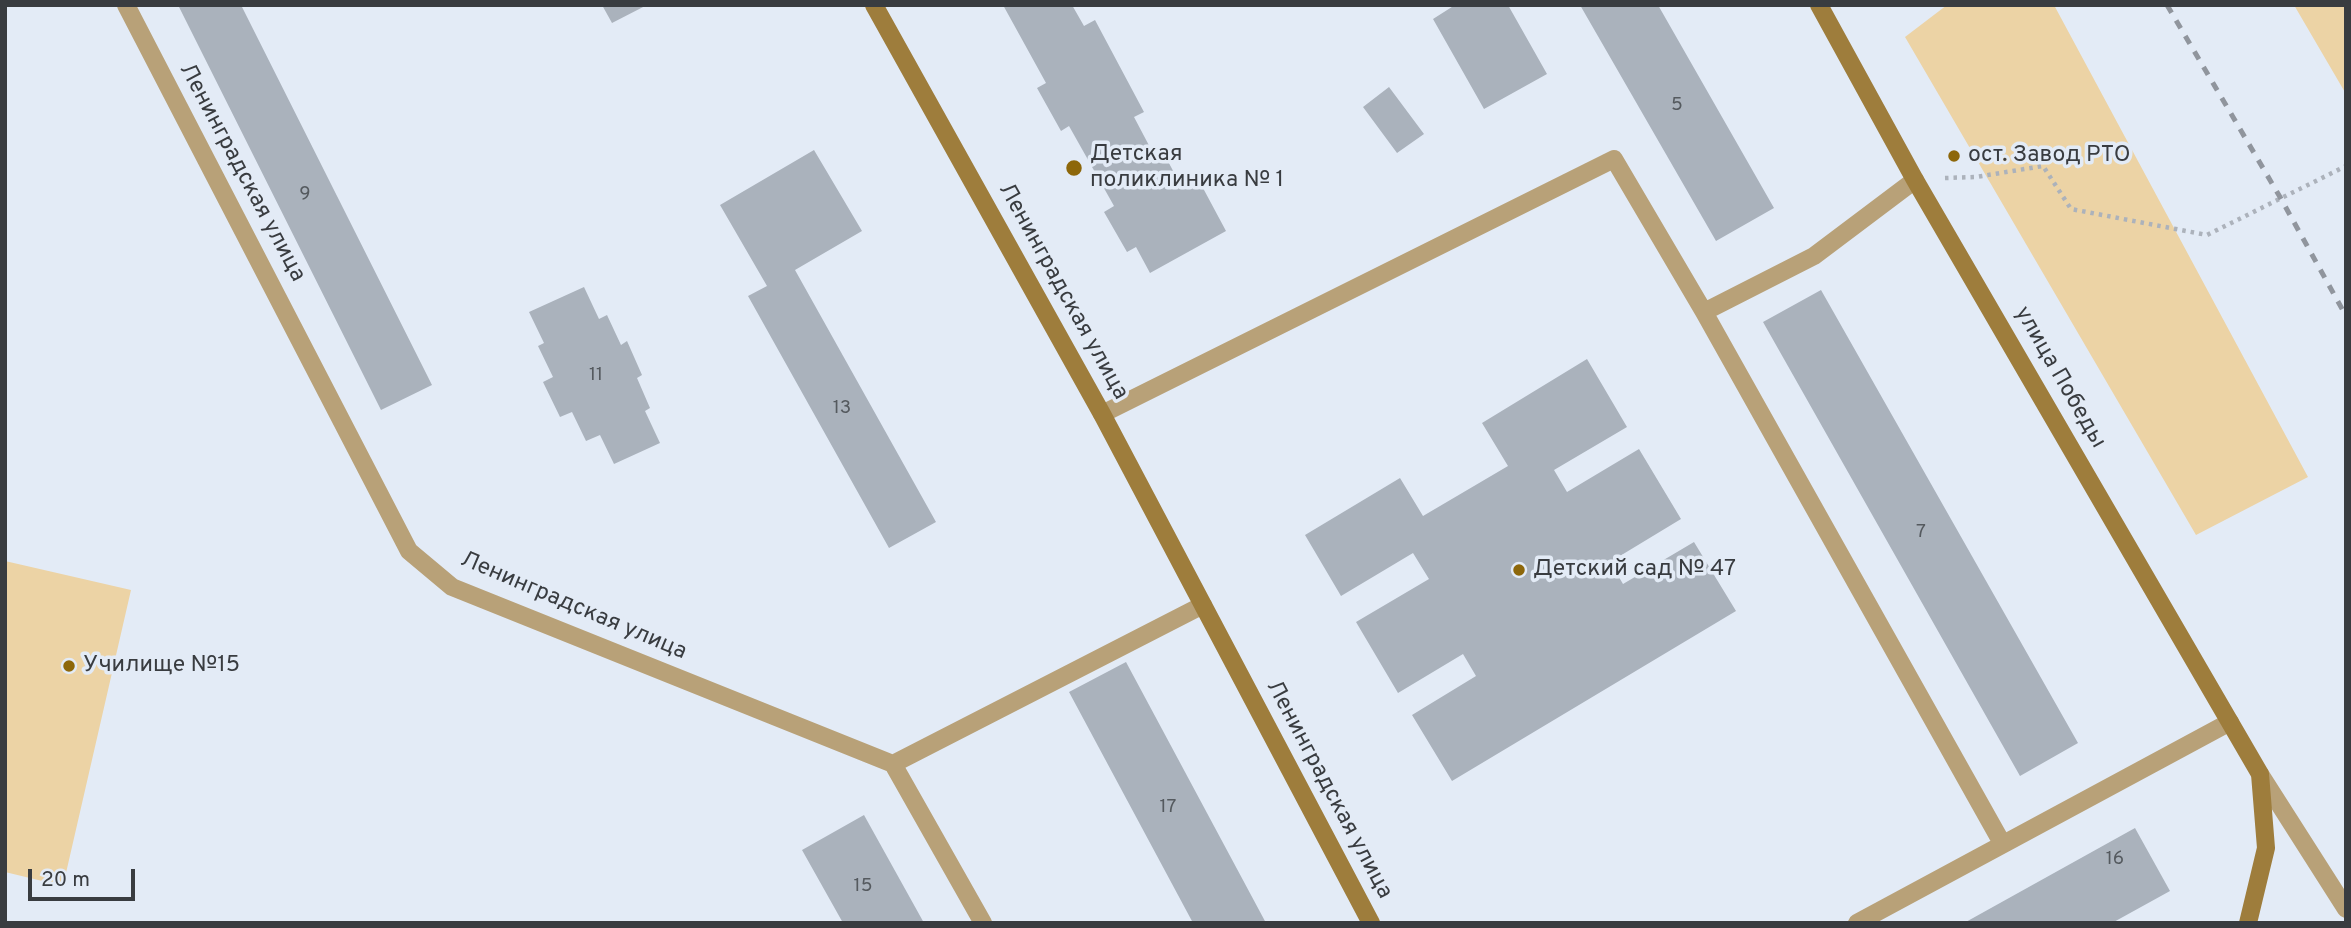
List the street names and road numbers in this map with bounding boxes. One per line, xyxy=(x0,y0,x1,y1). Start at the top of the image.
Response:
street label: Ленинградская улица xyxy=(172,59,310,287)
street label: Ленинградская улица xyxy=(991,179,1133,405)
street label: улица Победы xyxy=(2007,302,2111,454)
street label: Ленинградская улица xyxy=(456,547,690,667)
street label: Ленинградская улица xyxy=(1259,676,1397,904)

